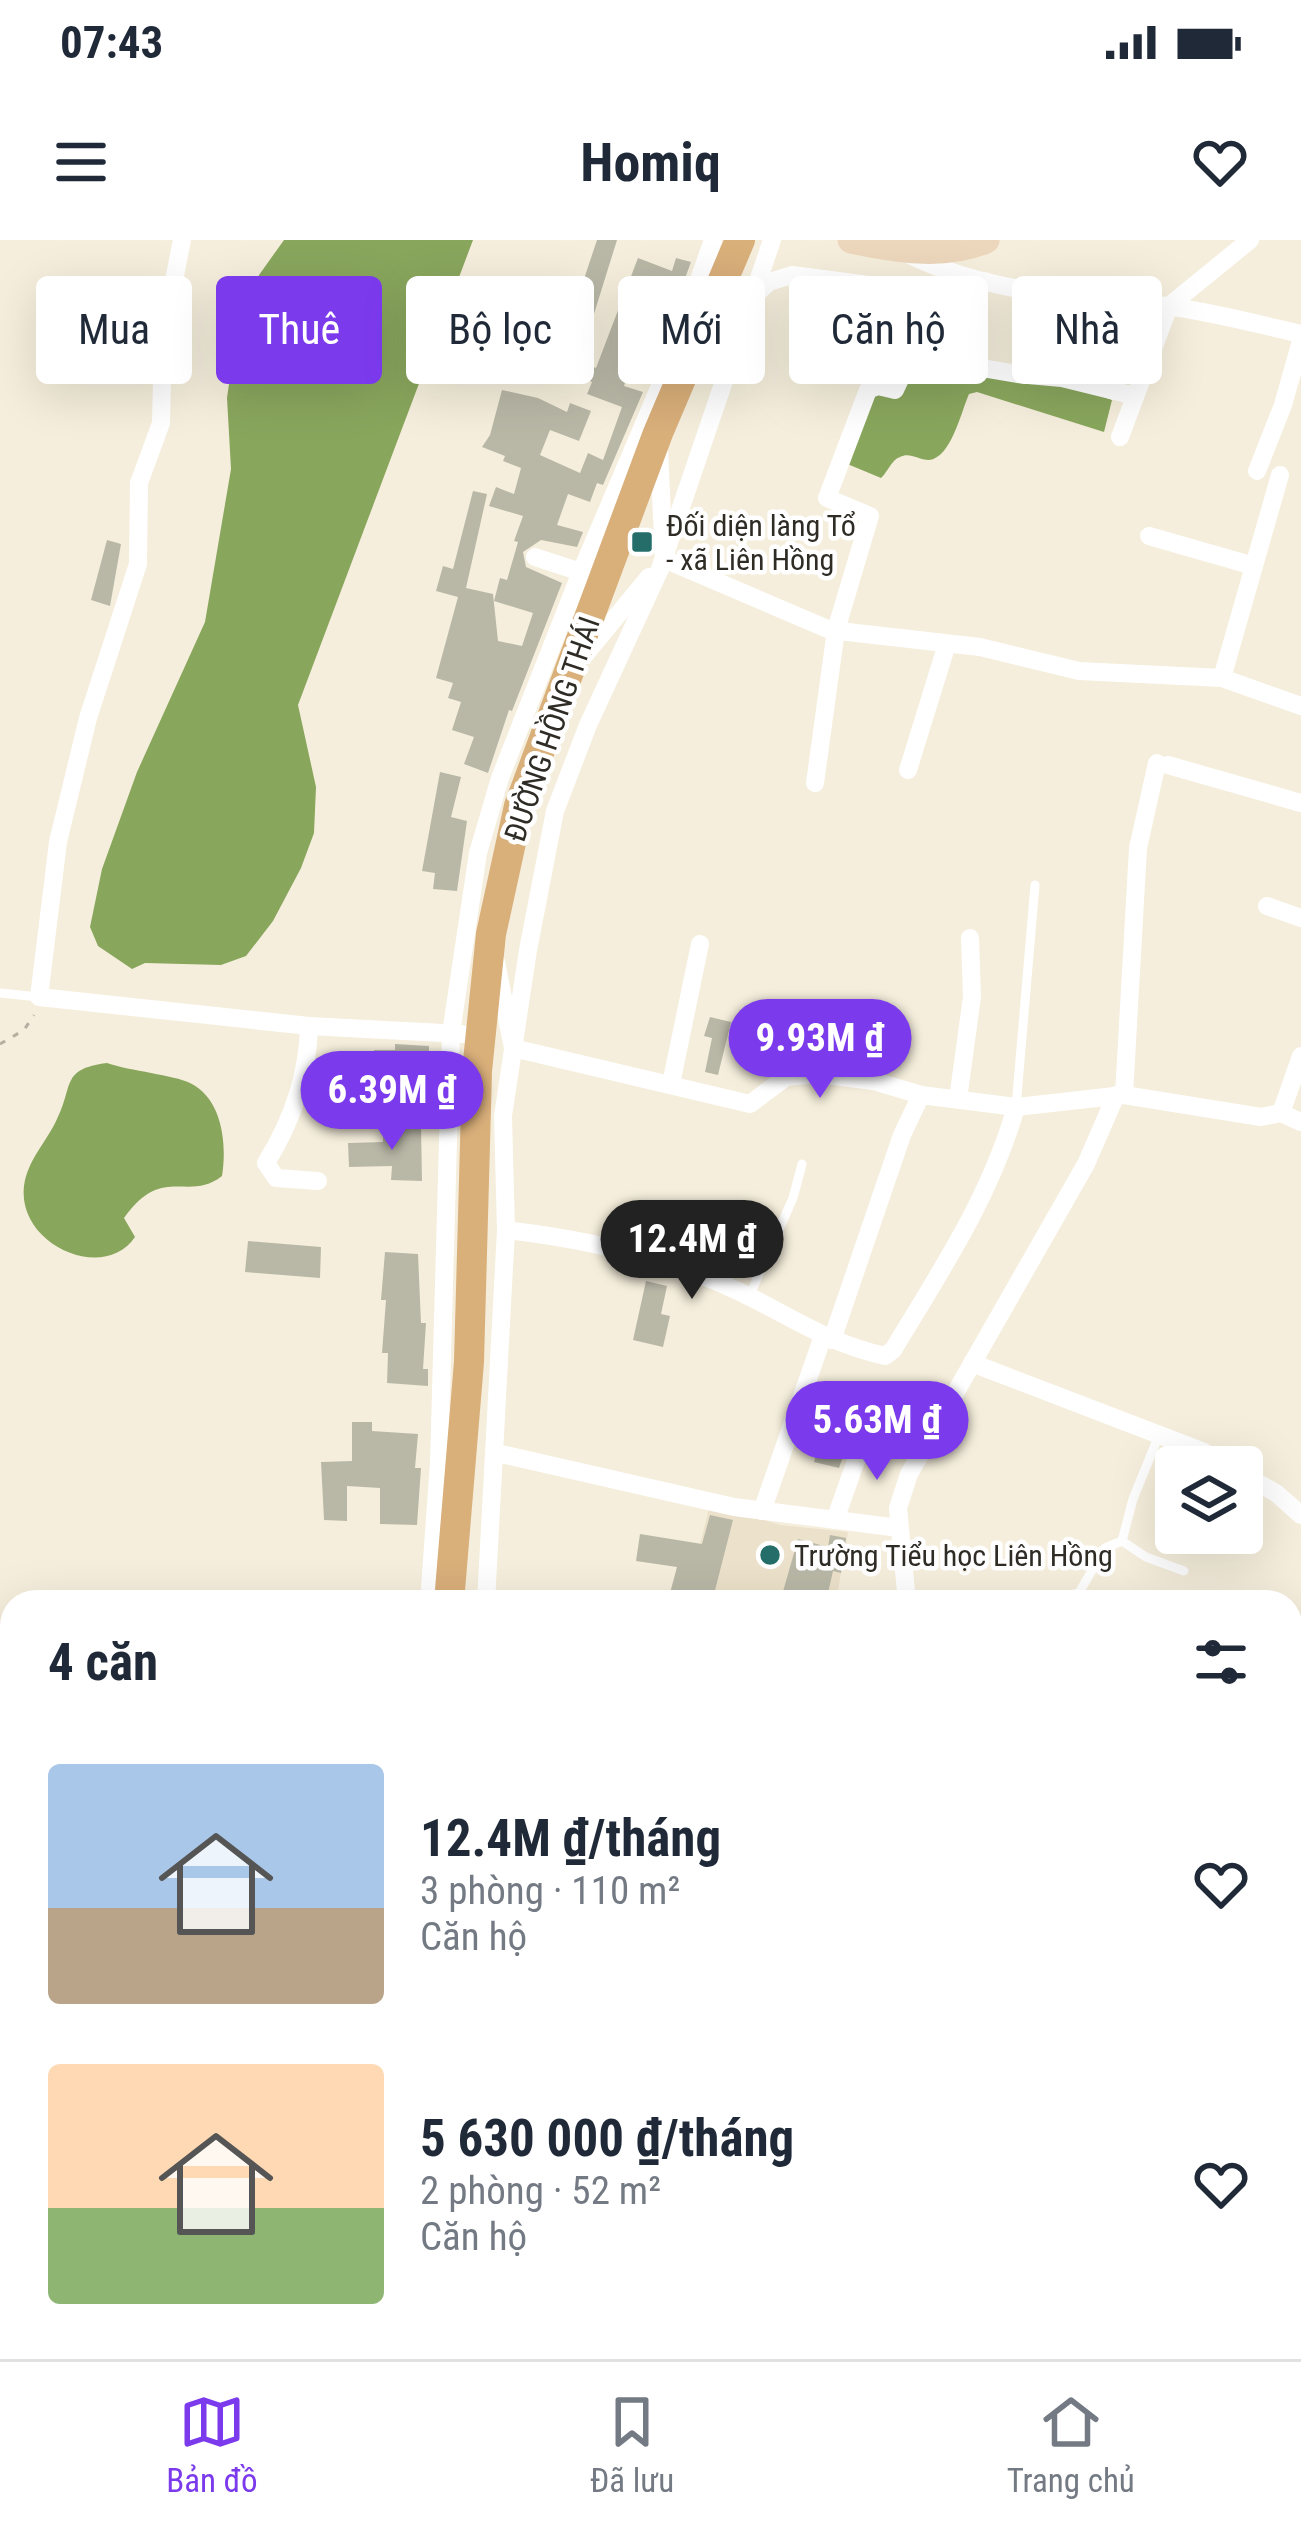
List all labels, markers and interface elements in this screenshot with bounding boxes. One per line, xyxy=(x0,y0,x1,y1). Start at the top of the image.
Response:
text: 07:43 xyxy=(60,16,163,69)
icon: menu xyxy=(48,129,114,195)
icon: heart xyxy=(1187,129,1253,195)
text: Homiq xyxy=(580,131,721,194)
chip: Mua xyxy=(36,276,192,384)
chip: Thuê xyxy=(216,276,382,384)
chip: Bộ lọc xyxy=(406,276,594,384)
chip: Mới xyxy=(618,276,765,384)
chip: Căn hộ xyxy=(789,276,988,384)
chip: Nhà xyxy=(1012,276,1162,384)
place label: Đối diện làng Tổ - xã Liên Hồng xyxy=(666,508,856,577)
marker: Đối diện làng Tổ - xã Liên Hồng xyxy=(629,529,655,555)
street label: ĐƯỜNG HỒNG THÁI xyxy=(496,612,607,846)
pin: 9.93M ₫ xyxy=(709,999,931,1101)
text: 9.93M ₫ xyxy=(756,1015,884,1061)
pin: 6.39M ₫ xyxy=(281,1051,503,1153)
text: 6.39M ₫ xyxy=(328,1067,456,1113)
pin: 12.4M ₫ xyxy=(581,1200,803,1302)
text: 12.4M ₫ xyxy=(628,1216,756,1262)
pin: 5.63M ₫ xyxy=(766,1381,988,1483)
text: 5.63M ₫ xyxy=(813,1397,941,1443)
map controls xyxy=(1155,1446,1263,1554)
button: layers xyxy=(1155,1446,1263,1554)
place label: Trường Tiểu học Liên Hồng xyxy=(794,1538,1113,1573)
marker: Trường Tiểu học Liên Hồng xyxy=(757,1542,783,1568)
icon: filters xyxy=(1188,1629,1254,1695)
text: 4 căn xyxy=(48,1633,158,1692)
text: 12.4M ₫/tháng xyxy=(420,1809,721,1868)
icon: home xyxy=(144,1812,288,1956)
icon: heart xyxy=(1188,1851,1254,1917)
text: 3 phòng · 110 m² xyxy=(420,1868,680,1914)
text: Căn hộ xyxy=(420,1914,527,1960)
text: 5 630 000 ₫/tháng xyxy=(420,2109,794,2168)
icon: home xyxy=(144,2112,288,2256)
icon: heart xyxy=(1188,2151,1254,2217)
text: 2 phòng · 52 m² xyxy=(420,2168,661,2214)
text: Căn hộ xyxy=(420,2214,527,2260)
tab: Bản đồ xyxy=(166,2389,258,2500)
tab: Đã lưu xyxy=(590,2389,674,2500)
tab: Trang chủ xyxy=(1007,2389,1135,2500)

